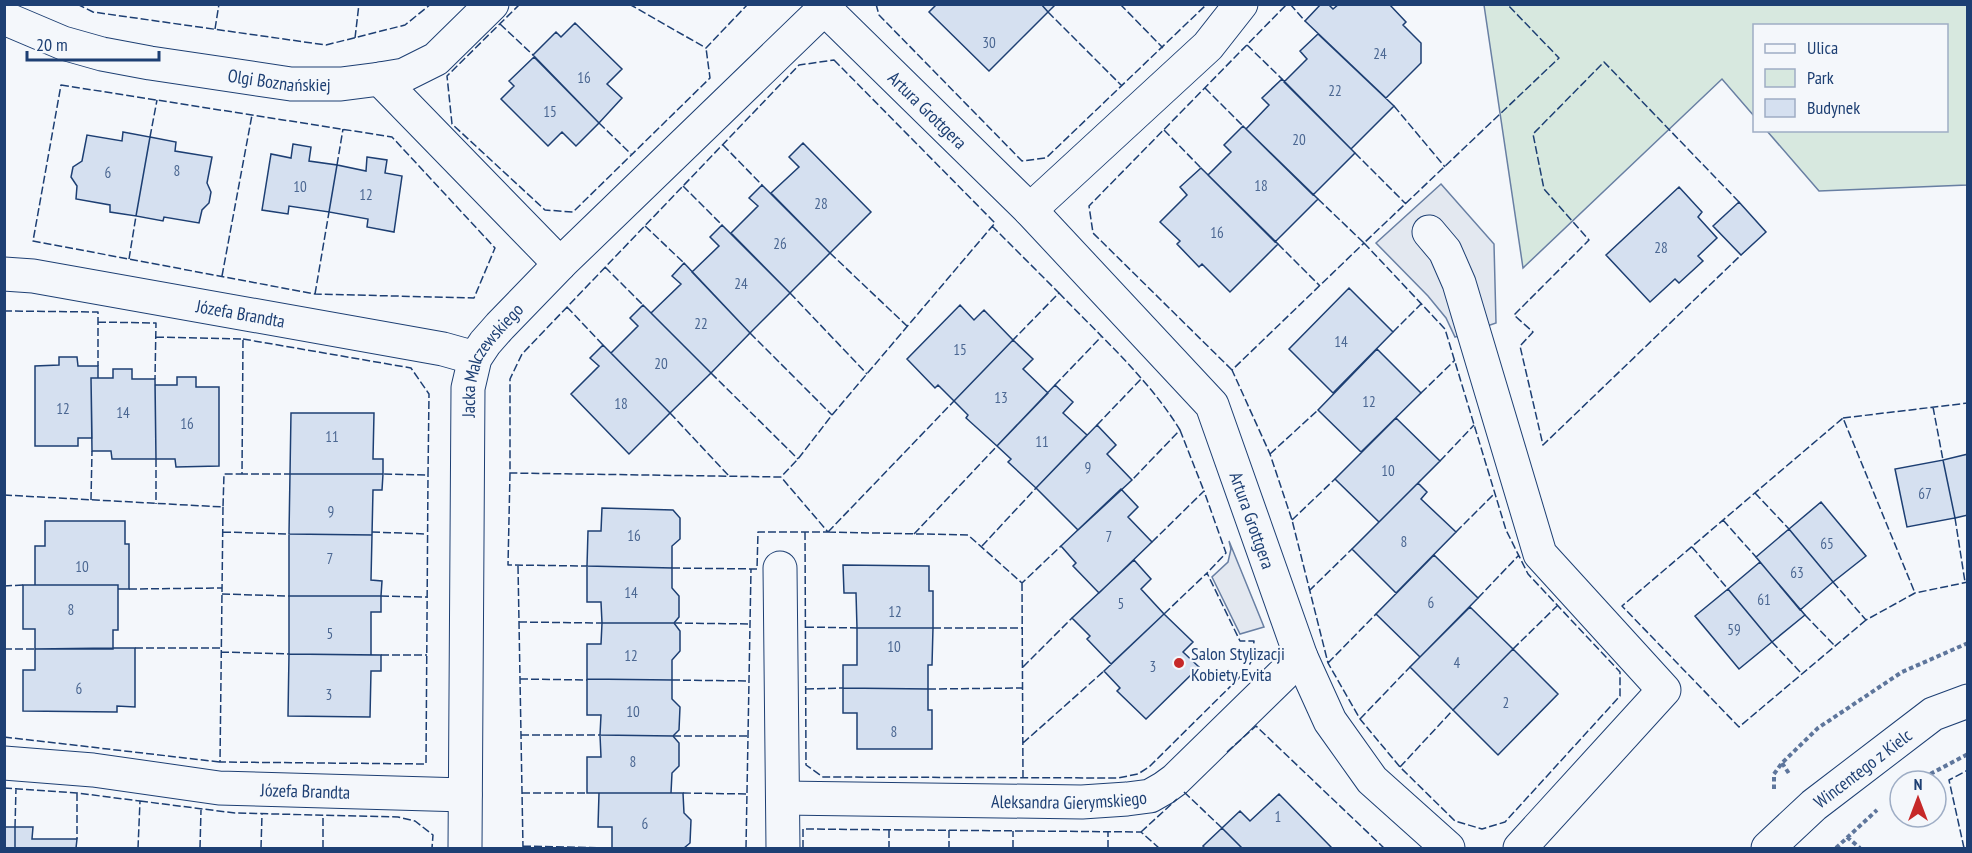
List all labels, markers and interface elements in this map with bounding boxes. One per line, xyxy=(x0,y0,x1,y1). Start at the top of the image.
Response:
scale bar xyxy=(27,24,159,62)
legend xyxy=(1753,24,1948,132)
text: 20 m xyxy=(36,33,68,56)
house number: 30 xyxy=(982,33,996,52)
text: Ulica xyxy=(1807,36,1838,59)
house number: 24 xyxy=(1373,44,1387,63)
street label: Olgi Boznańskiej xyxy=(226,63,331,96)
street label: Artura Grottgera xyxy=(884,66,972,153)
text: Park xyxy=(1807,66,1834,89)
house number: 16 xyxy=(577,68,591,87)
house number: 22 xyxy=(1328,81,1342,100)
text: Budynek xyxy=(1807,96,1860,119)
house number: 15 xyxy=(543,102,557,121)
house number: 20 xyxy=(1292,130,1306,149)
house number: 8 xyxy=(174,161,180,180)
house number: 6 xyxy=(105,163,112,182)
house number: 18 xyxy=(1254,176,1268,195)
house number: 10 xyxy=(293,177,307,196)
house number: 12 xyxy=(359,185,373,204)
house number: 28 xyxy=(814,194,828,213)
house number: 16 xyxy=(1210,223,1224,242)
house number: 26 xyxy=(773,234,787,253)
house number: 28 xyxy=(1654,238,1668,257)
house number: 24 xyxy=(734,274,748,293)
street label: Józefa Brandta xyxy=(193,294,287,332)
street label: Jacka Malczewskiego xyxy=(456,298,528,419)
house number: 22 xyxy=(694,314,708,333)
house number: 14 xyxy=(1334,332,1348,351)
house number: 15 xyxy=(953,340,967,359)
house number: 20 xyxy=(654,354,668,373)
house number: 13 xyxy=(994,388,1008,407)
house number: 12 xyxy=(1362,392,1376,411)
house number: 18 xyxy=(614,394,628,413)
house number: 12 xyxy=(56,399,70,418)
house number: 14 xyxy=(116,403,130,422)
house number: 16 xyxy=(180,414,194,433)
house number: 11 xyxy=(325,427,339,446)
house number: 11 xyxy=(1035,432,1049,451)
house number: 9 xyxy=(1085,458,1091,477)
house number: 10 xyxy=(1381,461,1395,480)
street label: Artura Grottgera xyxy=(1225,469,1280,572)
house number: 67 xyxy=(1918,484,1932,503)
house number: 9 xyxy=(328,502,334,521)
house number: 16 xyxy=(627,526,641,545)
house number: 7 xyxy=(1106,527,1112,546)
house number: 8 xyxy=(1401,532,1407,551)
house number: 65 xyxy=(1820,534,1834,553)
house number: 7 xyxy=(327,549,333,568)
house number: 10 xyxy=(75,557,89,576)
house number: 63 xyxy=(1790,563,1804,582)
house number: 14 xyxy=(624,583,638,602)
house number: 61 xyxy=(1757,590,1771,609)
house number: 6 xyxy=(1428,593,1435,612)
house number: 5 xyxy=(1118,594,1124,613)
house number: 8 xyxy=(68,600,74,619)
house number: 12 xyxy=(888,602,902,621)
house number: 59 xyxy=(1727,620,1741,639)
house number: 5 xyxy=(327,624,333,643)
house number: 10 xyxy=(887,637,901,656)
place label: Salon Stylizacji Kobiety Evita xyxy=(1191,642,1285,686)
house number: 12 xyxy=(624,646,638,665)
house number: 4 xyxy=(1454,653,1461,672)
marker: Salon Stylizacji Kobiety Evita xyxy=(1172,656,1186,670)
house number: 3 xyxy=(1150,657,1156,676)
house number: 6 xyxy=(76,679,83,698)
house number: 3 xyxy=(326,685,332,704)
house number: 2 xyxy=(1503,693,1509,712)
house number: 10 xyxy=(626,702,640,721)
house number: 8 xyxy=(891,722,897,741)
street label: Wincentego z Kielc xyxy=(1809,723,1917,813)
house number: 8 xyxy=(630,752,636,771)
north arrow xyxy=(1888,769,1948,829)
text: N xyxy=(1914,774,1922,794)
street label: Józefa Brandta xyxy=(259,778,351,803)
street label: Aleksandra Gierymskiego xyxy=(991,785,1148,814)
house number: 1 xyxy=(1275,807,1281,826)
house number: 6 xyxy=(642,814,649,833)

